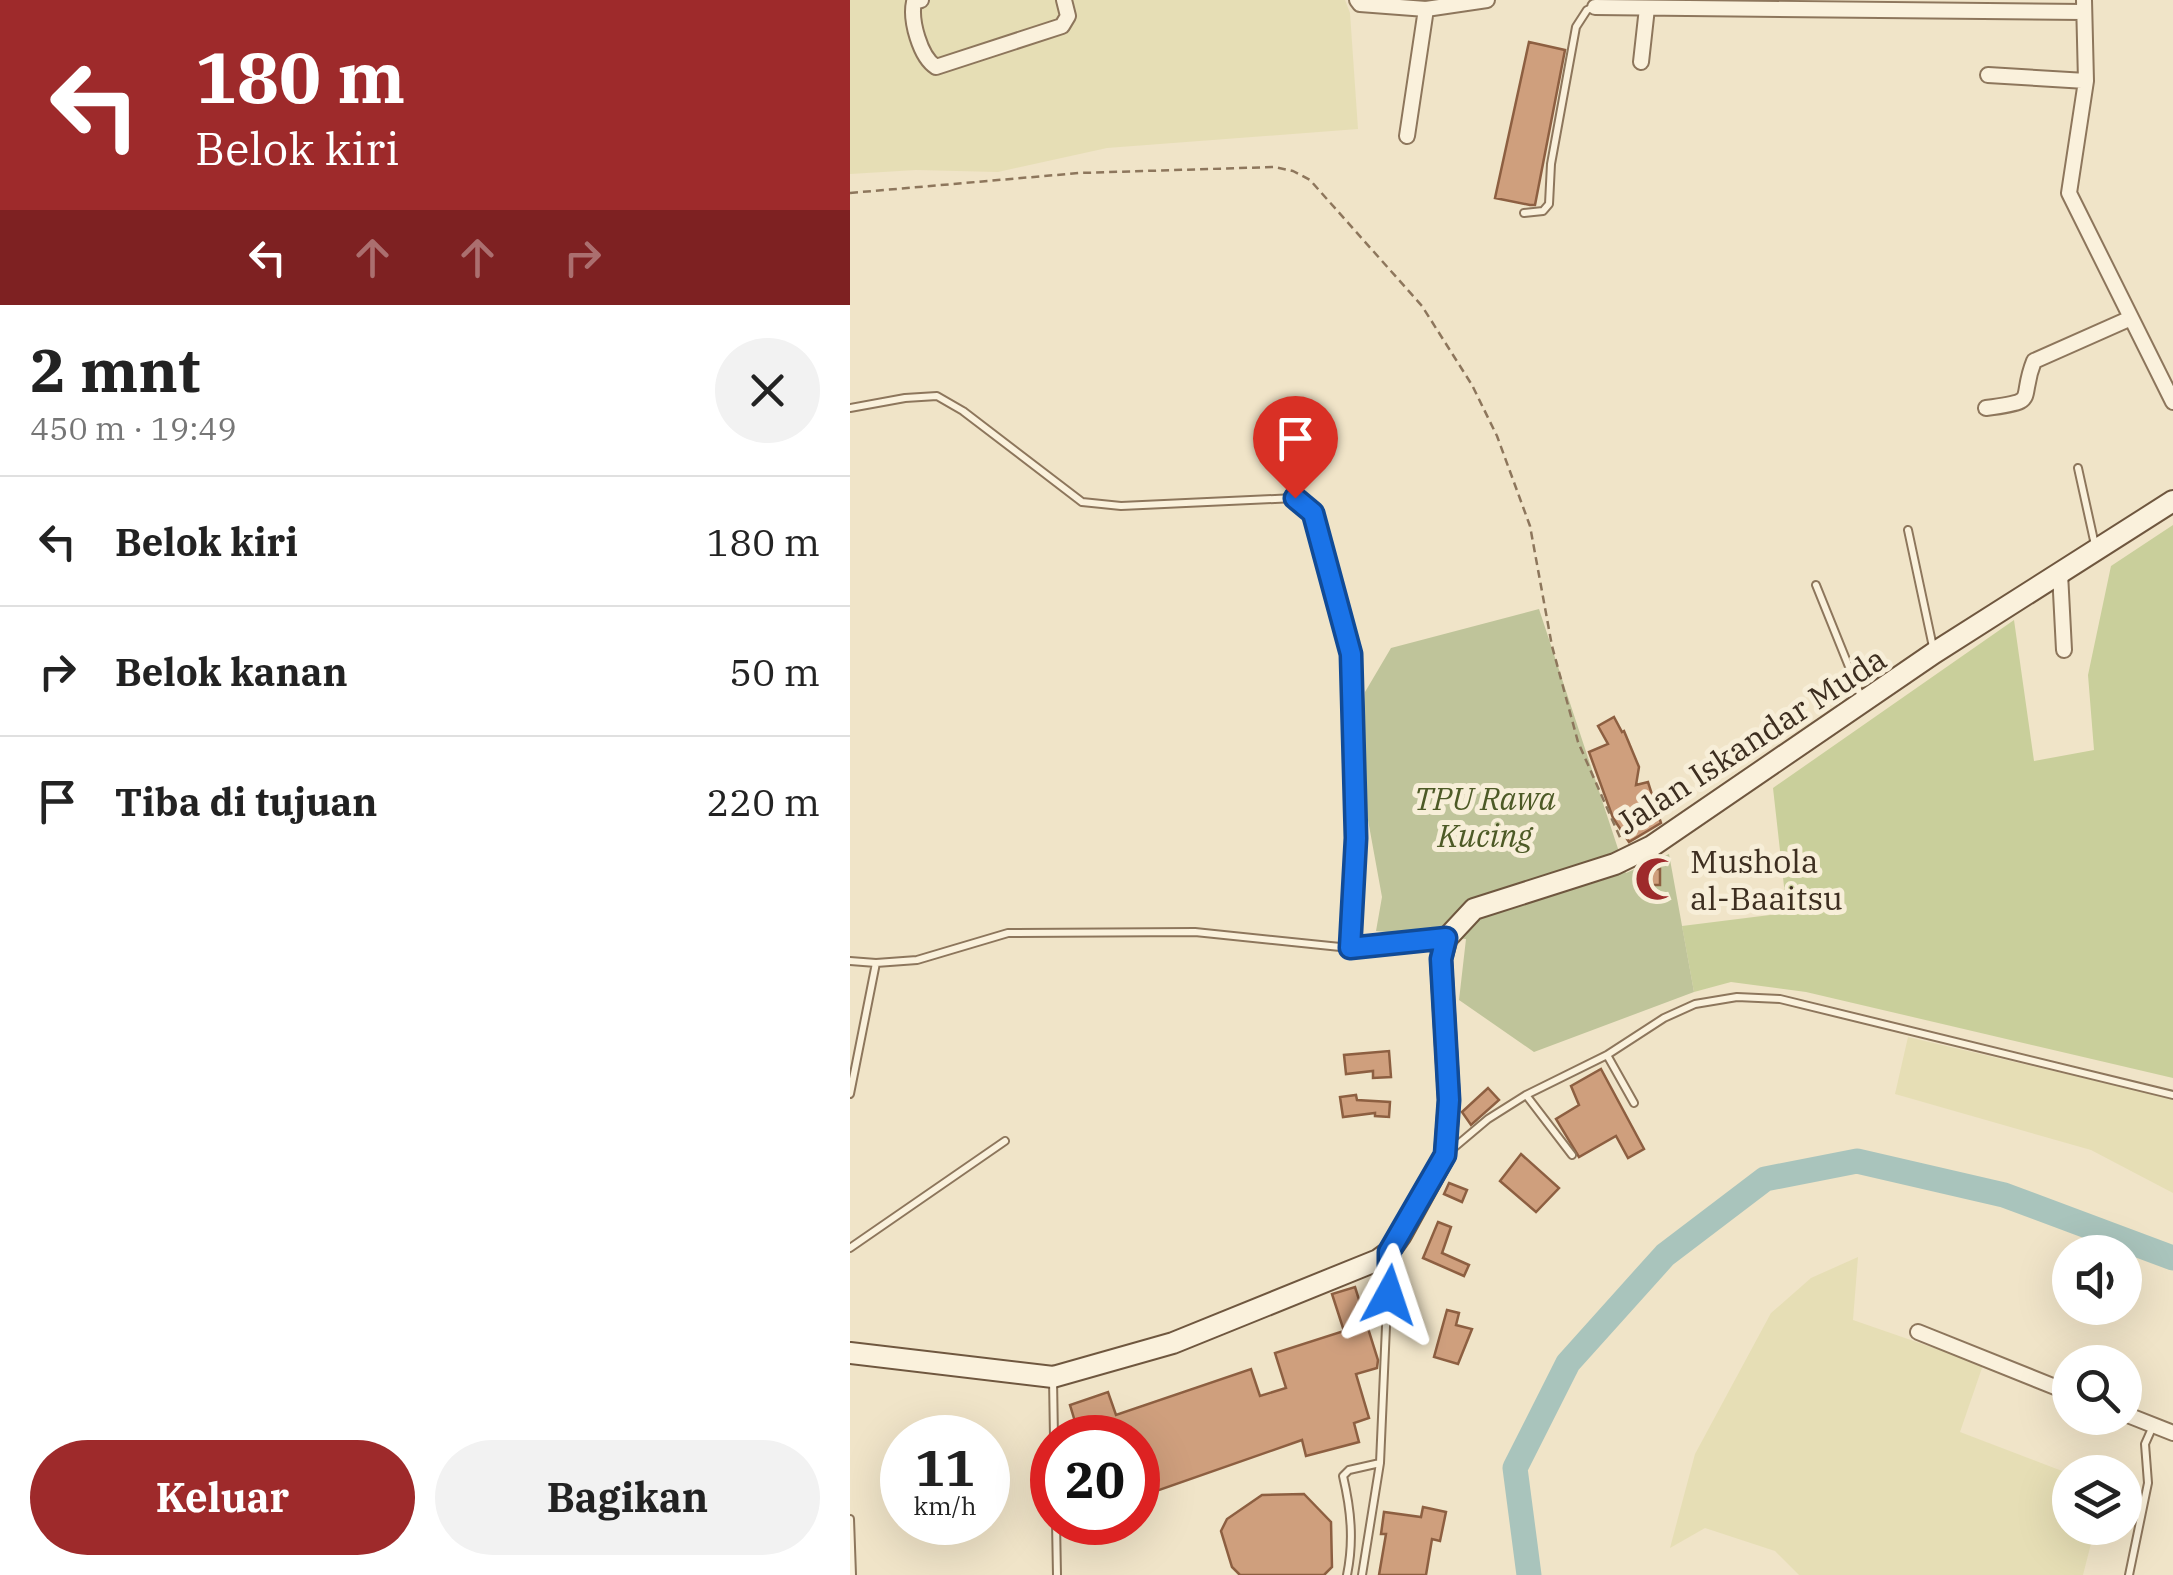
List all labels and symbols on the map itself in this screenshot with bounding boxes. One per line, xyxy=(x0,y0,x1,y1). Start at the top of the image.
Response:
pin xyxy=(1253,396,1338,499)
street label: Jalan Iskandar Muda xyxy=(1608,637,1894,843)
park label: TPU Rawa Kucing xyxy=(1414,777,1557,856)
place label: Mushola al-Baaitsu xyxy=(1690,840,1843,919)
mosque icon: Mushola al-Baaitsu xyxy=(1633,855,1681,903)
position arrow xyxy=(1337,1243,1441,1347)
speed limit sign: 20 xyxy=(1030,1415,1160,1545)

